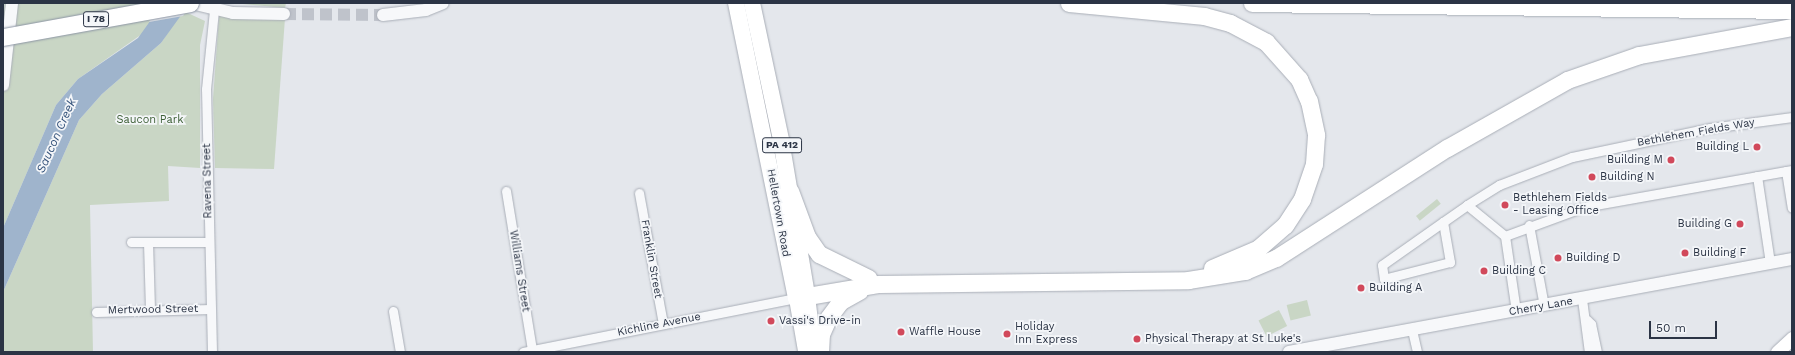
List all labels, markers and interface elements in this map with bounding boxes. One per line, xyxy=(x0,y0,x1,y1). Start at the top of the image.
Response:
road number: I 78 xyxy=(82,11,110,27)
water label: Saucon Creek xyxy=(34,97,80,175)
park label: Saucon Park xyxy=(117,113,183,127)
street label: Bethlehem Fields Way xyxy=(1636,116,1756,150)
road number: PA 412 xyxy=(761,137,803,153)
place label: Building L xyxy=(1696,140,1749,154)
marker: Building L xyxy=(1752,142,1762,152)
street label: Ravena Street xyxy=(201,143,215,219)
place label: Building M xyxy=(1607,153,1663,167)
marker: Building M xyxy=(1666,155,1676,165)
street label: Hellertown Road xyxy=(764,168,792,258)
place label: Building N xyxy=(1600,170,1655,184)
marker: Building N xyxy=(1587,172,1597,182)
place label: Bethlehem Fields - Leasing Office xyxy=(1513,192,1607,218)
marker: Bethlehem Fields - Leasing Office xyxy=(1500,200,1510,210)
place label: Building G xyxy=(1678,217,1732,231)
street label: Franklin Street xyxy=(638,219,664,299)
marker: Building G xyxy=(1735,219,1745,229)
street label: Williams Street xyxy=(506,229,532,313)
place label: Building F xyxy=(1693,246,1746,260)
marker: Building F xyxy=(1680,248,1690,258)
place label: Building D xyxy=(1566,251,1620,265)
marker: Building D xyxy=(1553,253,1563,263)
place label: Building C xyxy=(1492,264,1546,278)
marker: Building C xyxy=(1479,266,1489,276)
place label: Building A xyxy=(1369,281,1423,295)
marker: Building A xyxy=(1356,283,1366,293)
street label: Cherry Lane xyxy=(1508,295,1574,319)
street label: Mertwood Street xyxy=(108,303,198,317)
street label: Kichline Avenue xyxy=(616,310,702,340)
scale bar xyxy=(1651,313,1719,339)
place label: Vassi's Drive-in xyxy=(779,314,861,328)
marker: Vassi's Drive-in xyxy=(766,316,776,326)
place label: Holiday Inn Express xyxy=(1015,321,1078,347)
text: 50 m xyxy=(1656,321,1686,335)
place label: Waffle House xyxy=(909,325,981,339)
marker: Waffle House xyxy=(896,327,906,337)
marker: Holiday Inn Express xyxy=(1002,329,1012,339)
place label: Physical Therapy at St Luke's xyxy=(1145,332,1302,346)
marker: Physical Therapy at St Luke's xyxy=(1132,334,1142,344)

